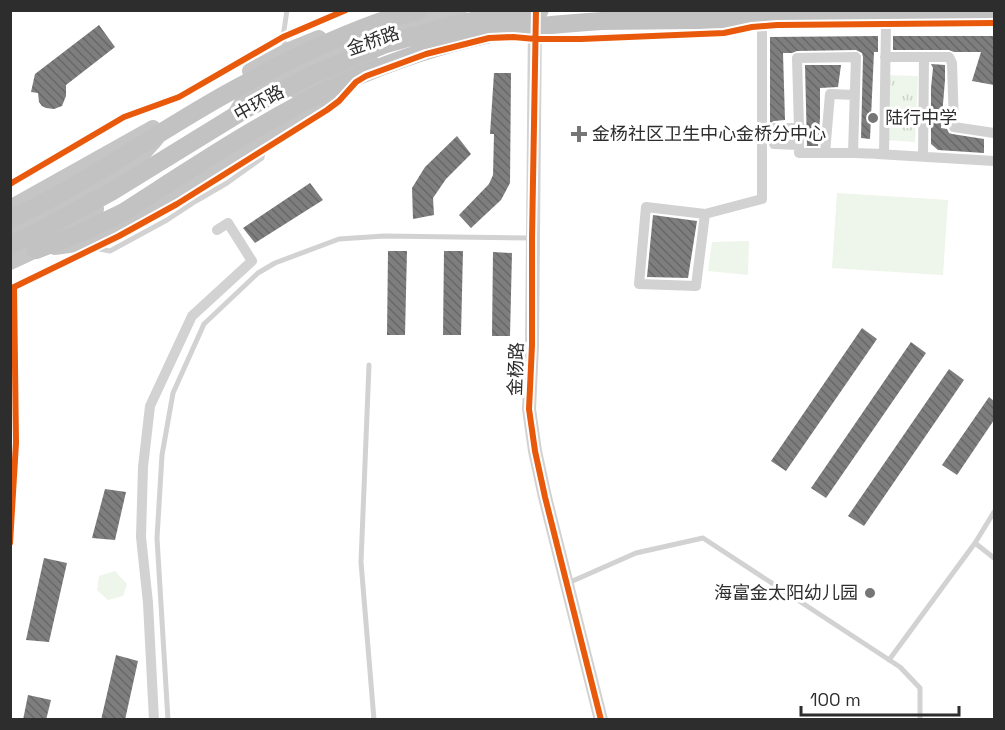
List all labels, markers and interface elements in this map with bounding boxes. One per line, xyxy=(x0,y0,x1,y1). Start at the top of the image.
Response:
street label: 金桥路 xyxy=(344,21,402,60)
street label: 中环路 xyxy=(230,79,288,126)
place label: 陆行中学 xyxy=(885,106,957,129)
marker: 陆行中学 xyxy=(866,111,880,125)
place label: 金杨社区卫生中心金桥分中心 xyxy=(592,122,826,145)
marker: 金杨社区卫生中心金桥分中心 xyxy=(570,125,588,143)
street label: 金杨路 xyxy=(503,342,528,396)
place label: 海富金太阳幼儿园 xyxy=(714,581,858,604)
marker: 海富金太阳幼儿园 xyxy=(863,586,877,600)
scale bar xyxy=(801,679,958,717)
text: 100 m xyxy=(810,688,861,711)

